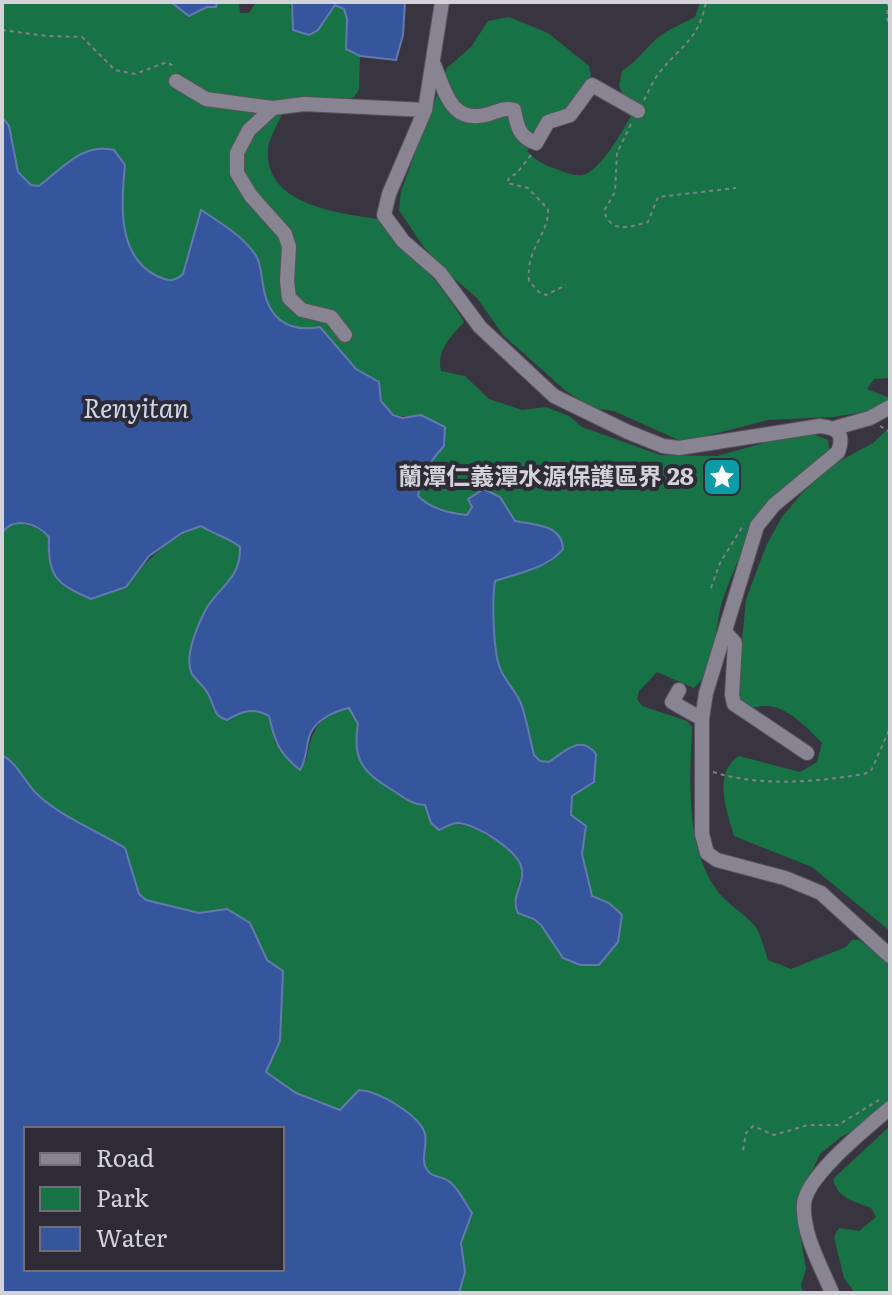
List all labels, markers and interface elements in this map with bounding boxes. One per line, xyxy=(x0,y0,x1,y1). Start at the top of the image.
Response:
water label: Renyitan xyxy=(83,387,190,426)
place icon: 蘭潭仁義潭水源保護區界 28 xyxy=(701,456,743,498)
place label: 蘭潭仁義潭水源保護區界 28 xyxy=(398,457,694,492)
legend xyxy=(24,1127,284,1271)
text: Road xyxy=(96,1139,155,1174)
text: Park xyxy=(96,1179,149,1214)
text: Water xyxy=(96,1219,168,1254)

